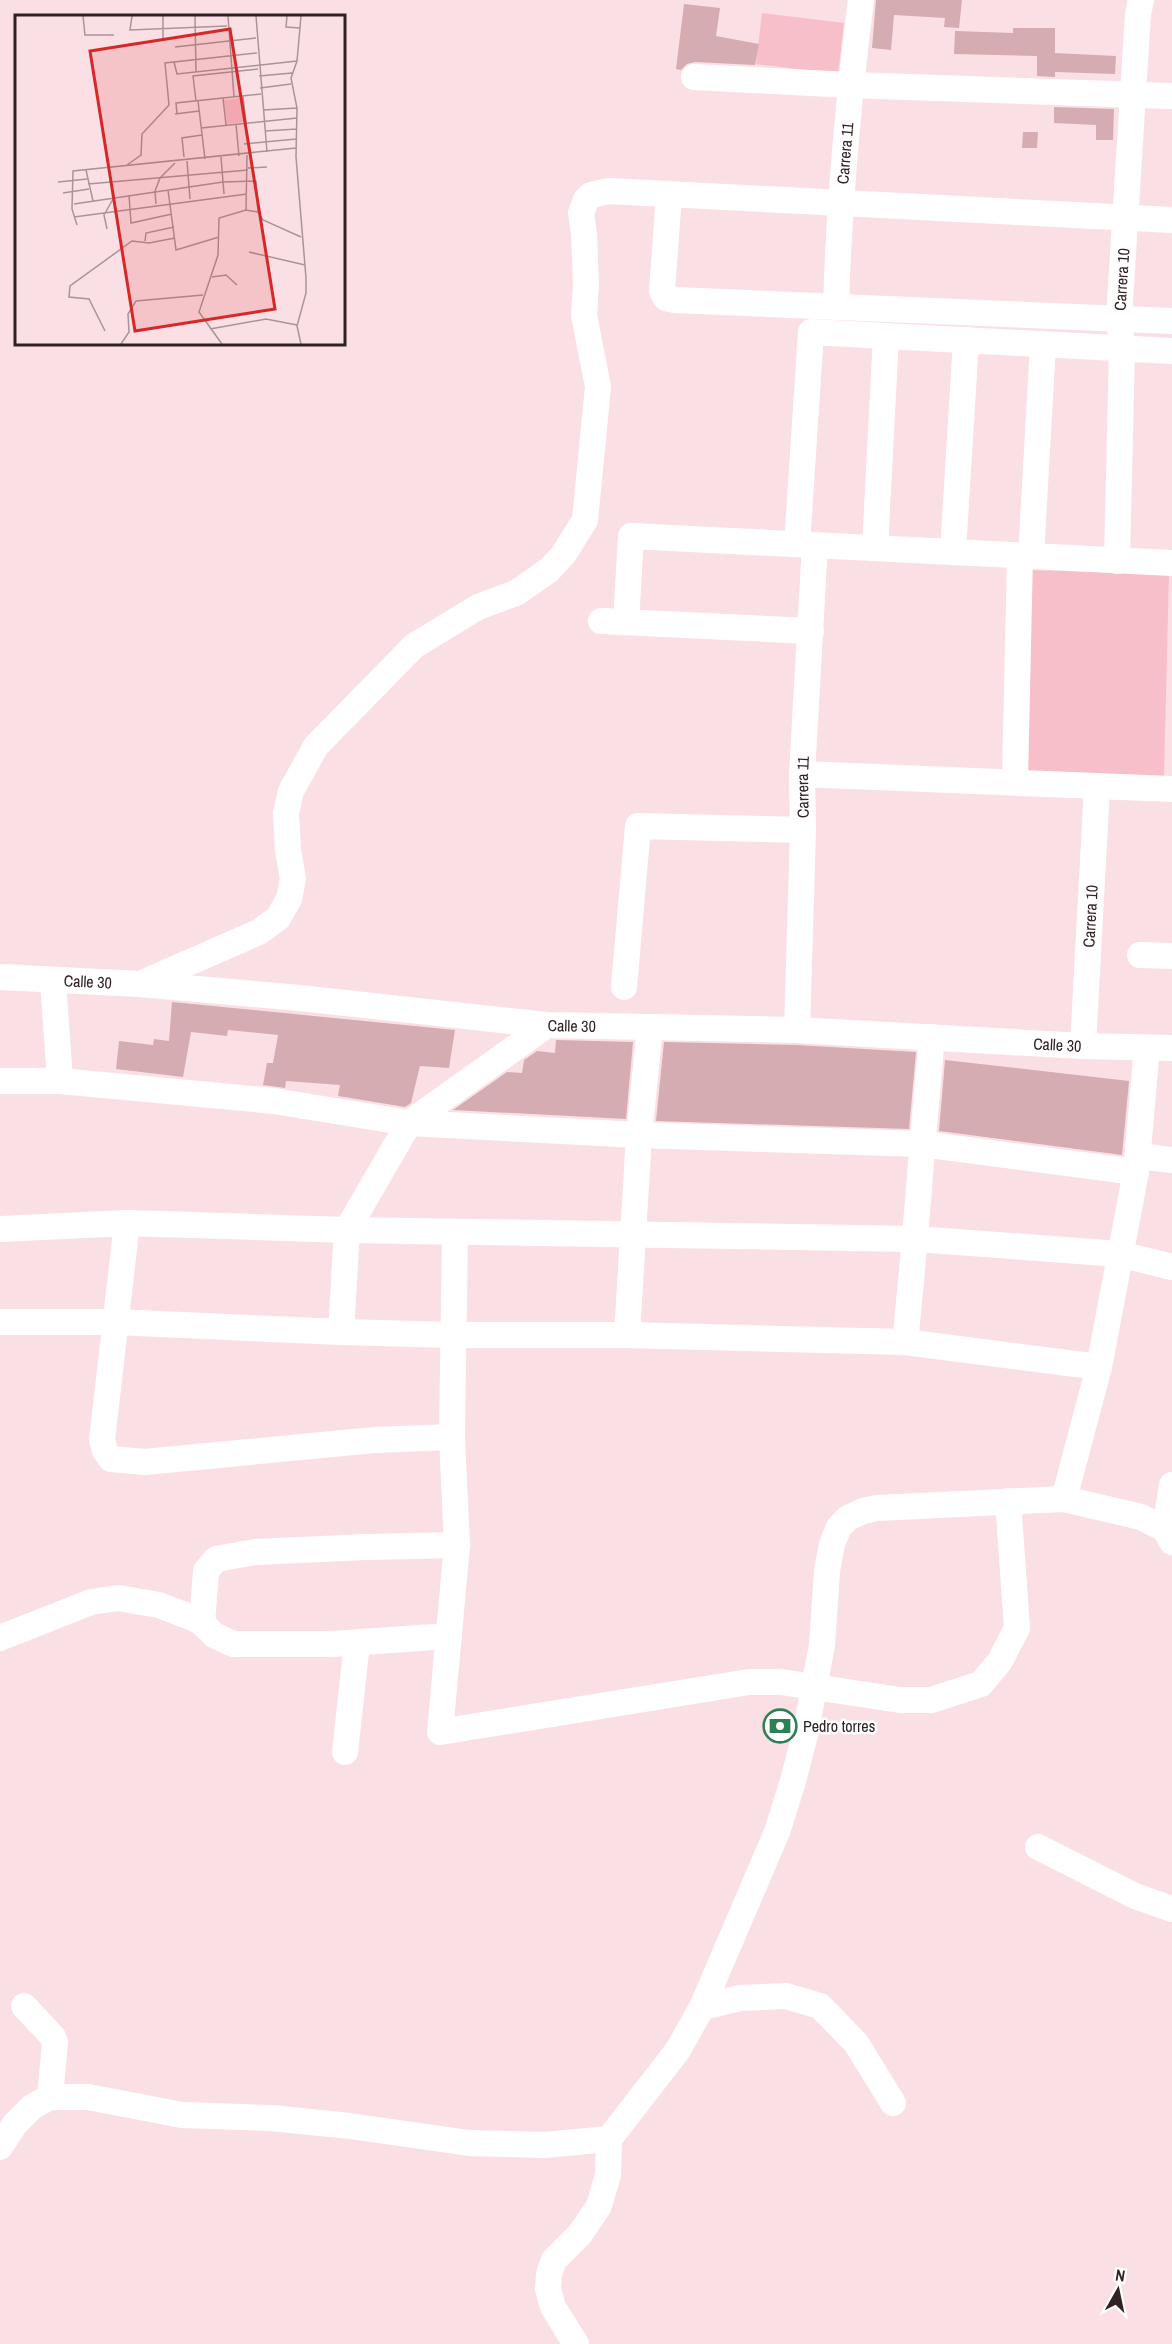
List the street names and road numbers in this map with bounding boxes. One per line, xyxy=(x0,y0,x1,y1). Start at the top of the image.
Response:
street label: Carrera 11 xyxy=(831,121,858,185)
street label: Carrera 10 xyxy=(1108,247,1134,311)
street label: Carrera 11 xyxy=(791,755,814,818)
street label: Carrera 10 xyxy=(1077,884,1103,948)
street label: Calle 30 xyxy=(63,969,112,994)
street label: Calle 30 xyxy=(547,1014,596,1037)
street label: Calle 30 xyxy=(1033,1032,1082,1057)

